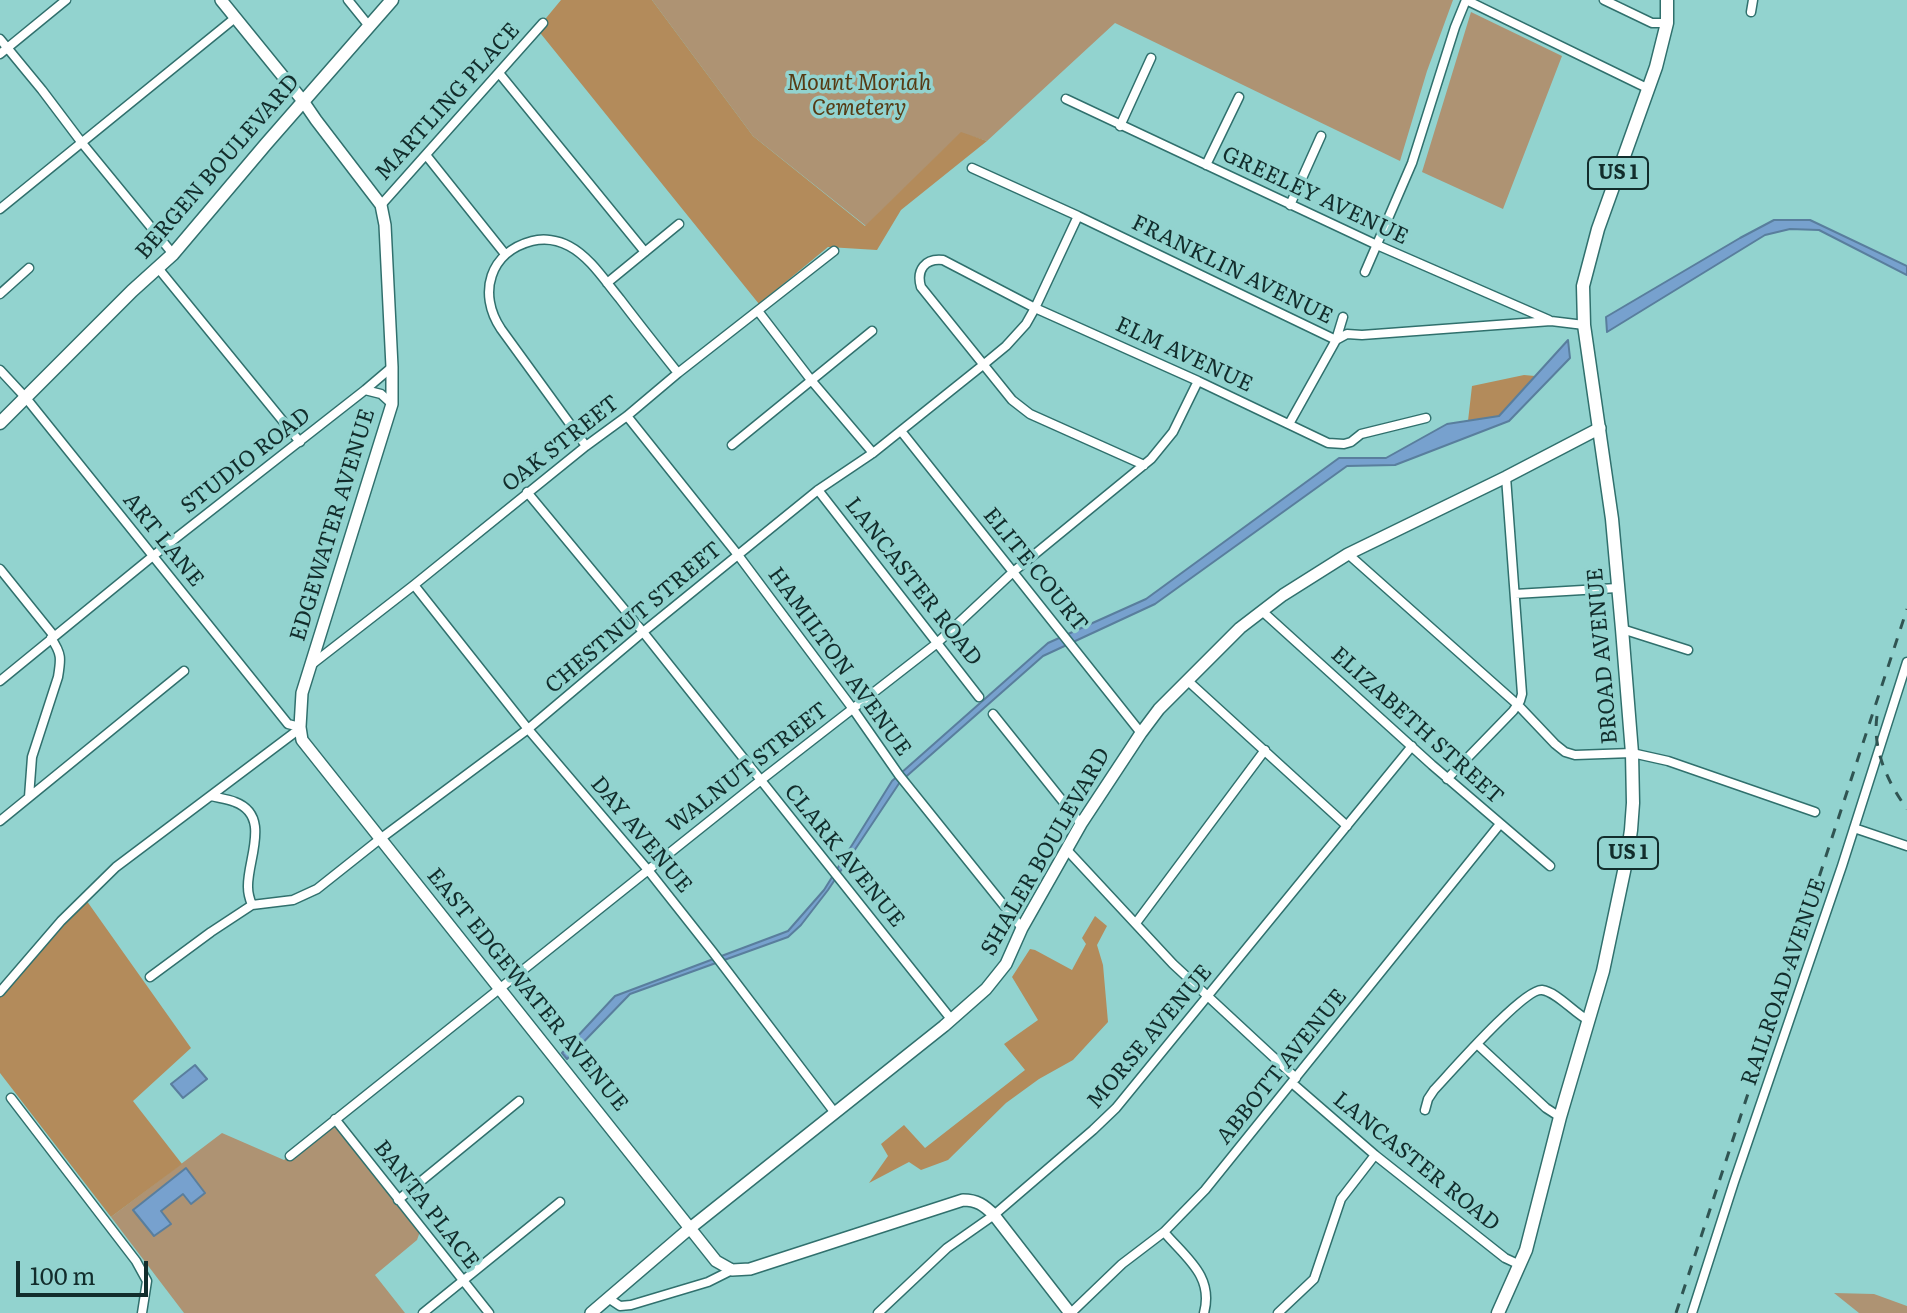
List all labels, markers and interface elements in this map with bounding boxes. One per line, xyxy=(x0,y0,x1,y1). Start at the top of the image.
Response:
street label: MARTLING PLACE xyxy=(370,18,526,186)
street label: BERGEN BOULEVARD xyxy=(131,69,305,265)
park label: Mount Moriah Cemetery xyxy=(787,71,931,122)
street label: GREELEY AVENUE xyxy=(1218,141,1412,251)
road number: US 1 xyxy=(1588,157,1648,189)
street label: FRANKLIN AVENUE xyxy=(1127,210,1337,330)
street label: ELM AVENUE xyxy=(1111,312,1257,398)
street label: OAK STREET xyxy=(497,390,625,498)
street label: STUDIO ROAD xyxy=(176,402,316,520)
street label: EDGEWATER AVENUE xyxy=(285,406,381,644)
street label: ART LANE xyxy=(117,488,209,592)
street label: LANCASTER ROAD xyxy=(839,492,987,672)
street label: ELITE COURT xyxy=(977,503,1093,637)
street label: CHESTNUT STREET xyxy=(540,536,728,700)
street label: HAMILTON AVENUE xyxy=(762,562,916,762)
street label: BROAD AVENUE xyxy=(1582,567,1624,745)
street label: ELIZABETH STREET xyxy=(1325,642,1509,810)
street label: WALNUT STREET xyxy=(662,697,834,839)
street label: SHALER BOULEVARD xyxy=(976,743,1116,961)
street label: DAY AVENUE xyxy=(585,771,697,899)
street label: CLARK AVENUE xyxy=(778,779,910,933)
road number: US 1 xyxy=(1598,837,1658,869)
street label: EAST EDGEWATER AVENUE xyxy=(421,863,633,1117)
street label: RAILROAD AVENUE xyxy=(1736,875,1832,1089)
street label: MORSE AVENUE xyxy=(1082,960,1218,1114)
street label: ABBOTT AVENUE xyxy=(1211,984,1353,1150)
street label: LANCASTER ROAD xyxy=(1327,1087,1505,1237)
street label: BANTA PLACE xyxy=(368,1136,484,1274)
scale bar xyxy=(20,1245,152,1295)
text: 100 m xyxy=(30,1257,96,1292)

